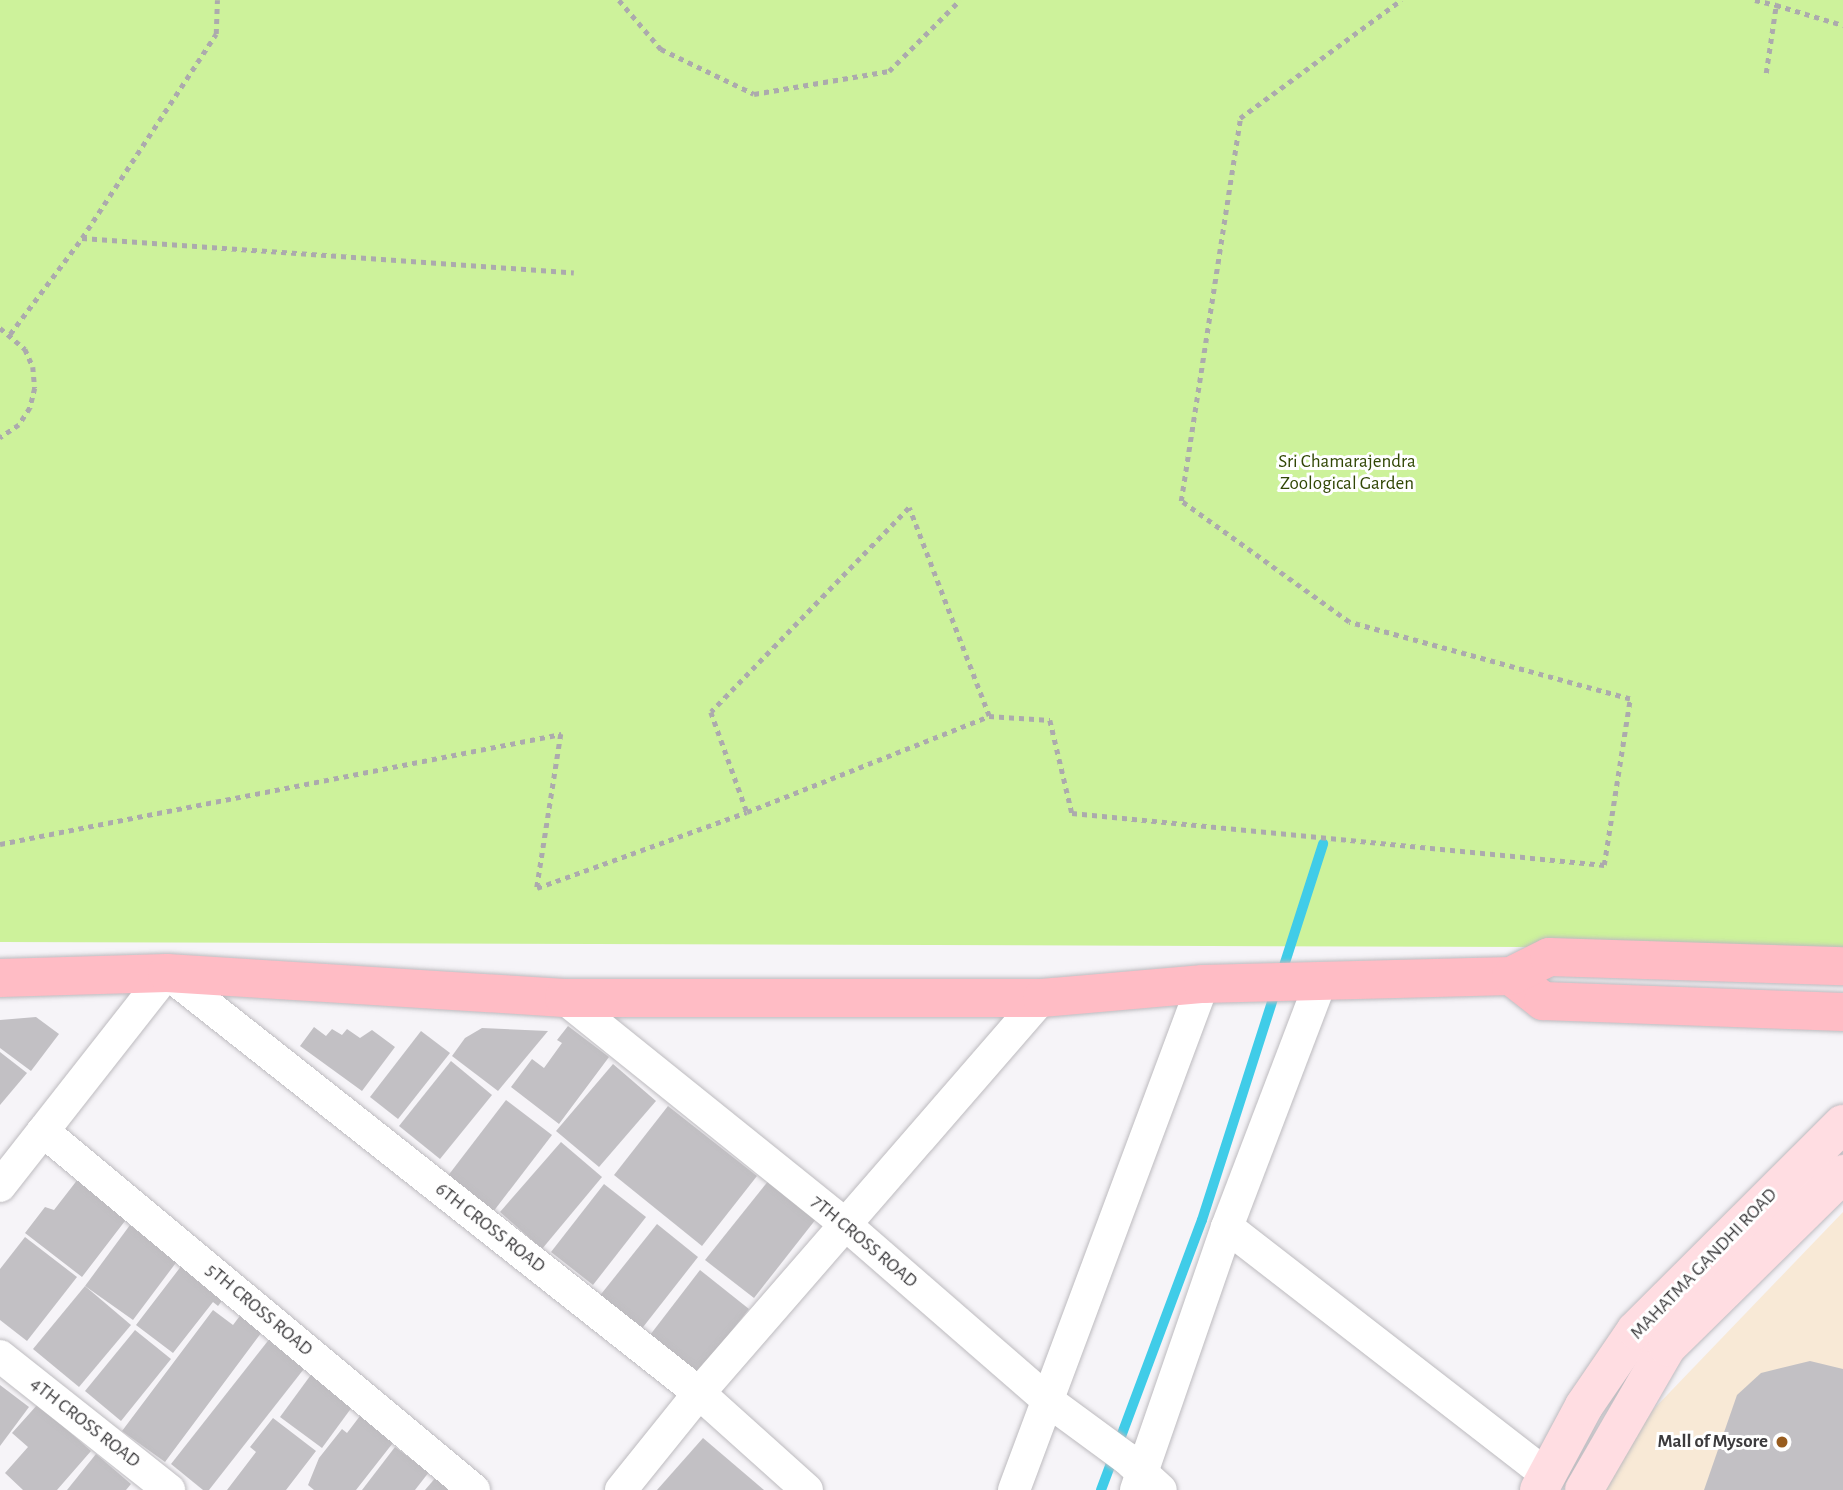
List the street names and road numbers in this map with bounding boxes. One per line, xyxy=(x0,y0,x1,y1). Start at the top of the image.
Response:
street label: 6TH CROSS ROAD xyxy=(431,1178,549,1278)
street label: MAHATMA GANDHI ROAD xyxy=(1626,1184,1782,1344)
street label: 7TH CROSS ROAD xyxy=(806,1191,922,1293)
street label: 5TH CROSS ROAD xyxy=(201,1259,317,1361)
street label: 4TH CROSS ROAD xyxy=(25,1373,145,1473)

